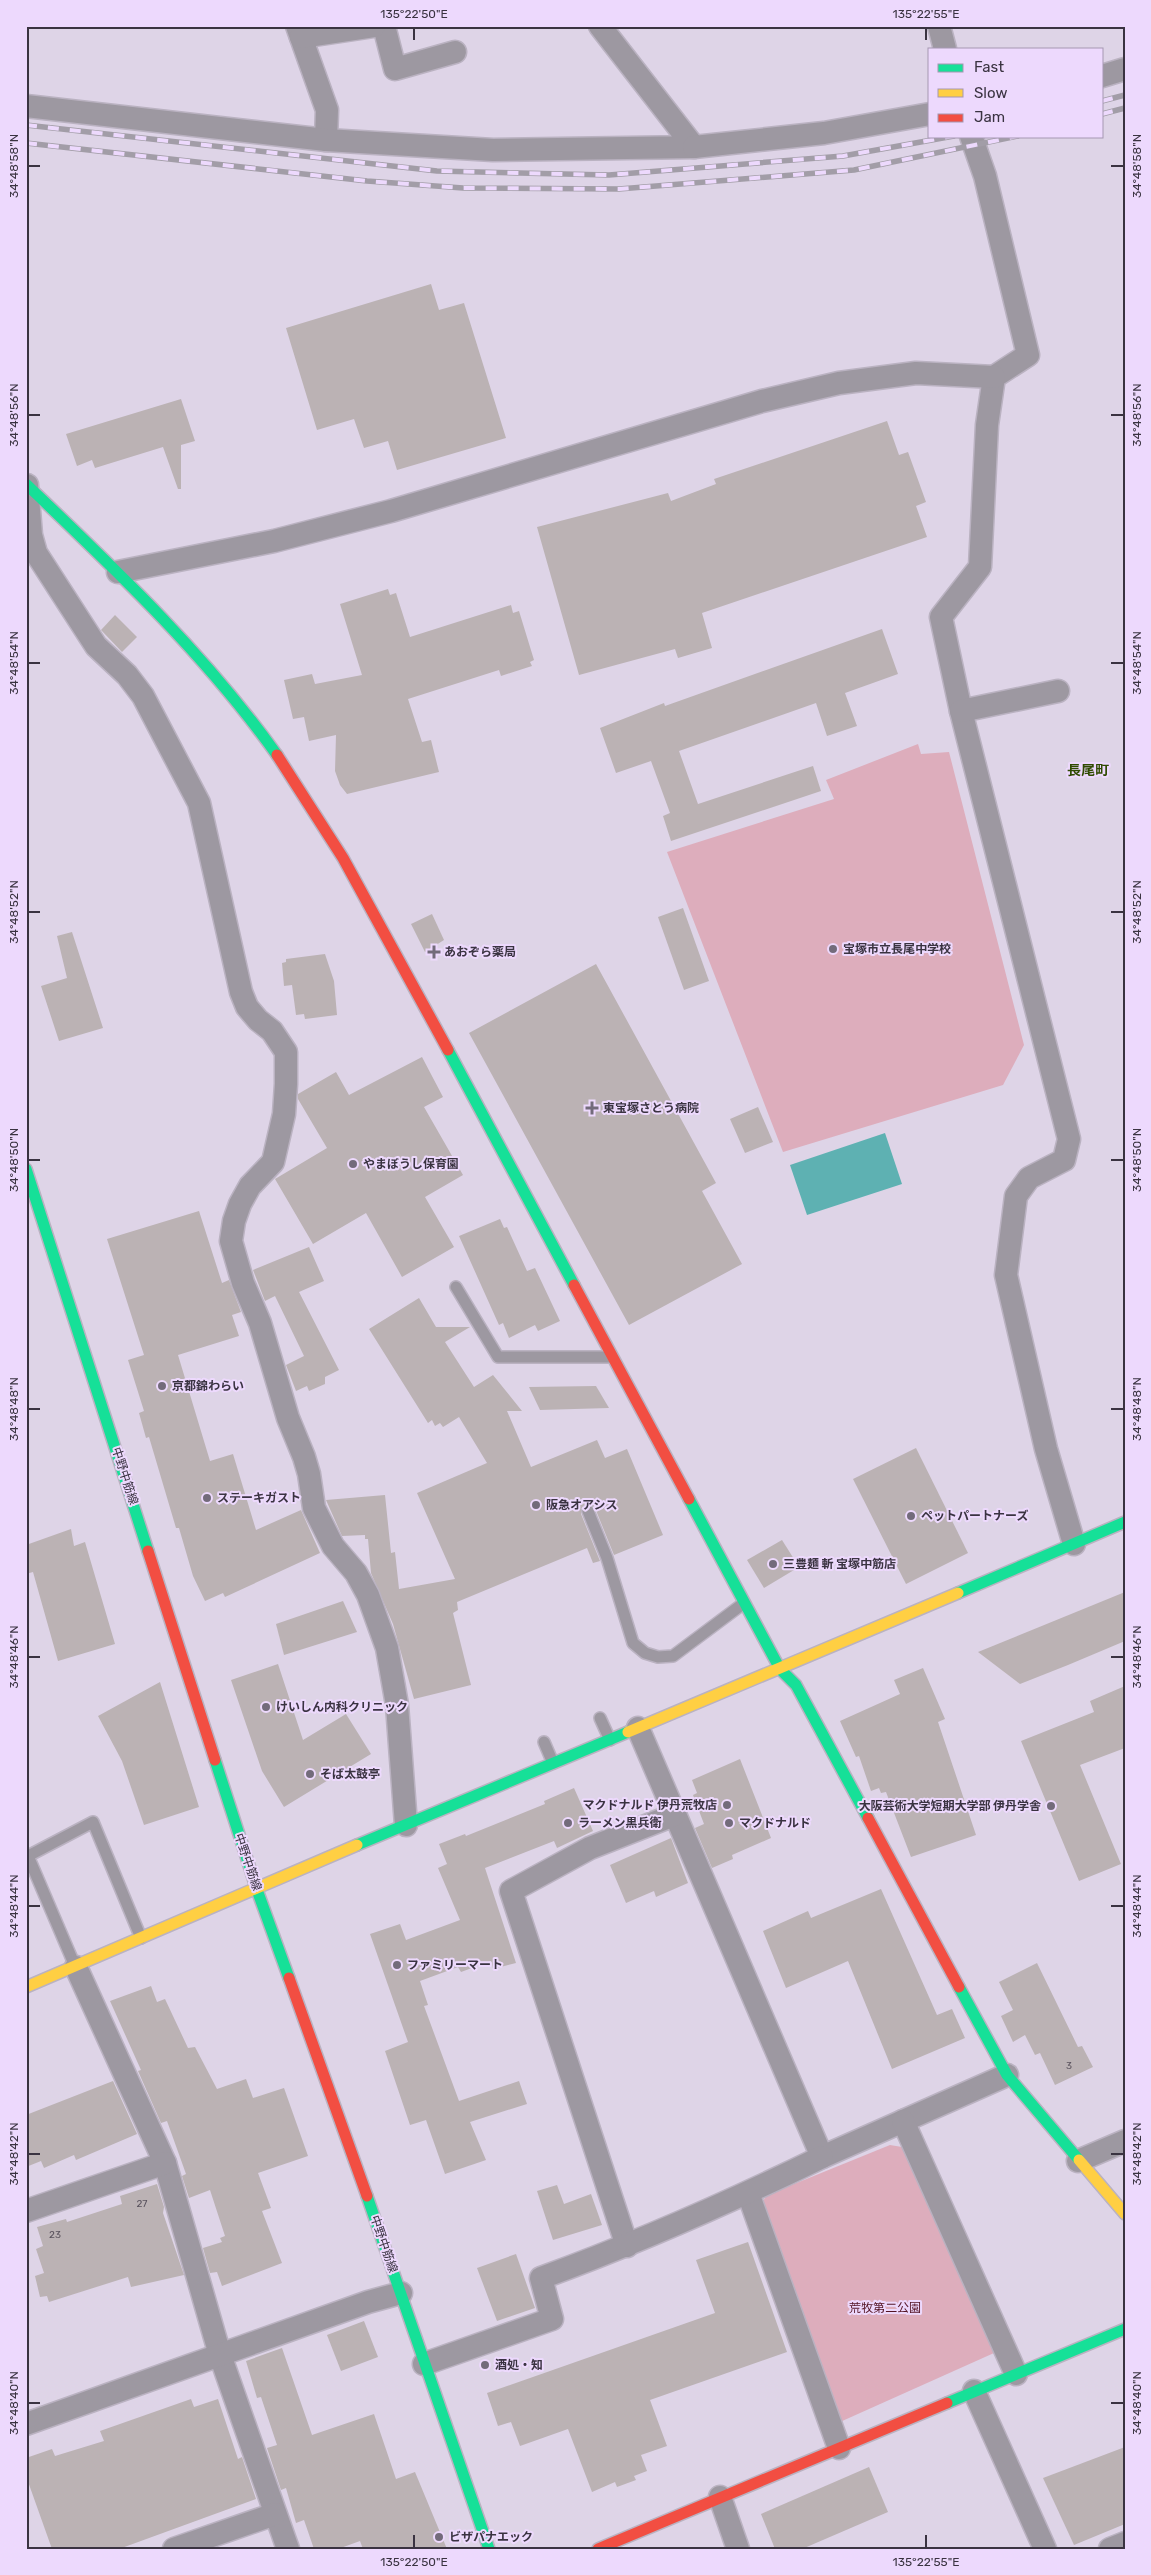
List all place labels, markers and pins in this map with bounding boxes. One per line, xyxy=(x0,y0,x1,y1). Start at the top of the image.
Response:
place label: 宝塚市立長尾中学校 xyxy=(843,942,951,956)
marker: 宝塚市立長尾中学校 xyxy=(827,943,839,955)
place label: あおぞら薬局 xyxy=(444,945,516,959)
marker: あおぞら薬局 xyxy=(428,946,440,958)
marker: 東宝塚さとう病院 xyxy=(585,1101,599,1115)
place label: 東宝塚さとう病院 xyxy=(603,1101,699,1115)
place label: やまぼうし保育園 xyxy=(363,1157,459,1171)
marker: やまぼうし保育園 xyxy=(347,1158,359,1170)
place label: 京都錦わらい xyxy=(172,1379,244,1393)
marker: 京都錦わらい xyxy=(156,1380,168,1392)
place label: ステーキガスト xyxy=(217,1491,301,1505)
marker: ステーキガスト xyxy=(201,1492,213,1504)
place label: 阪急オアシス xyxy=(546,1498,618,1512)
marker: 阪急オアシス xyxy=(530,1499,542,1511)
place label: ペットパートナーズ xyxy=(921,1509,1028,1523)
marker: ペットパートナーズ xyxy=(905,1510,917,1522)
place label: 三豊麺 斬 宝塚中筋店 xyxy=(783,1557,896,1571)
marker: 三豊麺 斬 宝塚中筋店 xyxy=(767,1558,779,1570)
place label: けいしん内科クリニック xyxy=(276,1700,408,1714)
marker: けいしん内科クリニック xyxy=(260,1701,272,1713)
place label: そば太鼓亭 xyxy=(320,1767,380,1781)
marker: そば太鼓亭 xyxy=(304,1768,316,1780)
place label: マクドナルド 伊丹荒牧店 xyxy=(582,1798,717,1812)
marker: マクドナルド 伊丹荒牧店 xyxy=(721,1799,733,1811)
place label: 大阪芸術大学短期大学部 伊丹学舎 xyxy=(858,1799,1041,1813)
marker: 大阪芸術大学短期大学部 伊丹学舎 xyxy=(1045,1800,1057,1812)
place label: ラーメン黒兵衛 xyxy=(578,1816,662,1830)
place label: マクドナルド xyxy=(739,1816,811,1830)
marker: ラーメン黒兵衛 xyxy=(562,1817,574,1829)
marker: マクドナルド xyxy=(723,1817,735,1829)
place label: ファミリーマート xyxy=(407,1958,503,1972)
marker: ファミリーマート xyxy=(391,1959,403,1971)
place label: 酒処・知 xyxy=(495,2358,543,2372)
marker: 酒処・知 xyxy=(479,2359,491,2371)
place label: ビザパナエック xyxy=(449,2530,533,2544)
marker: ビザパナエック xyxy=(433,2531,445,2543)

